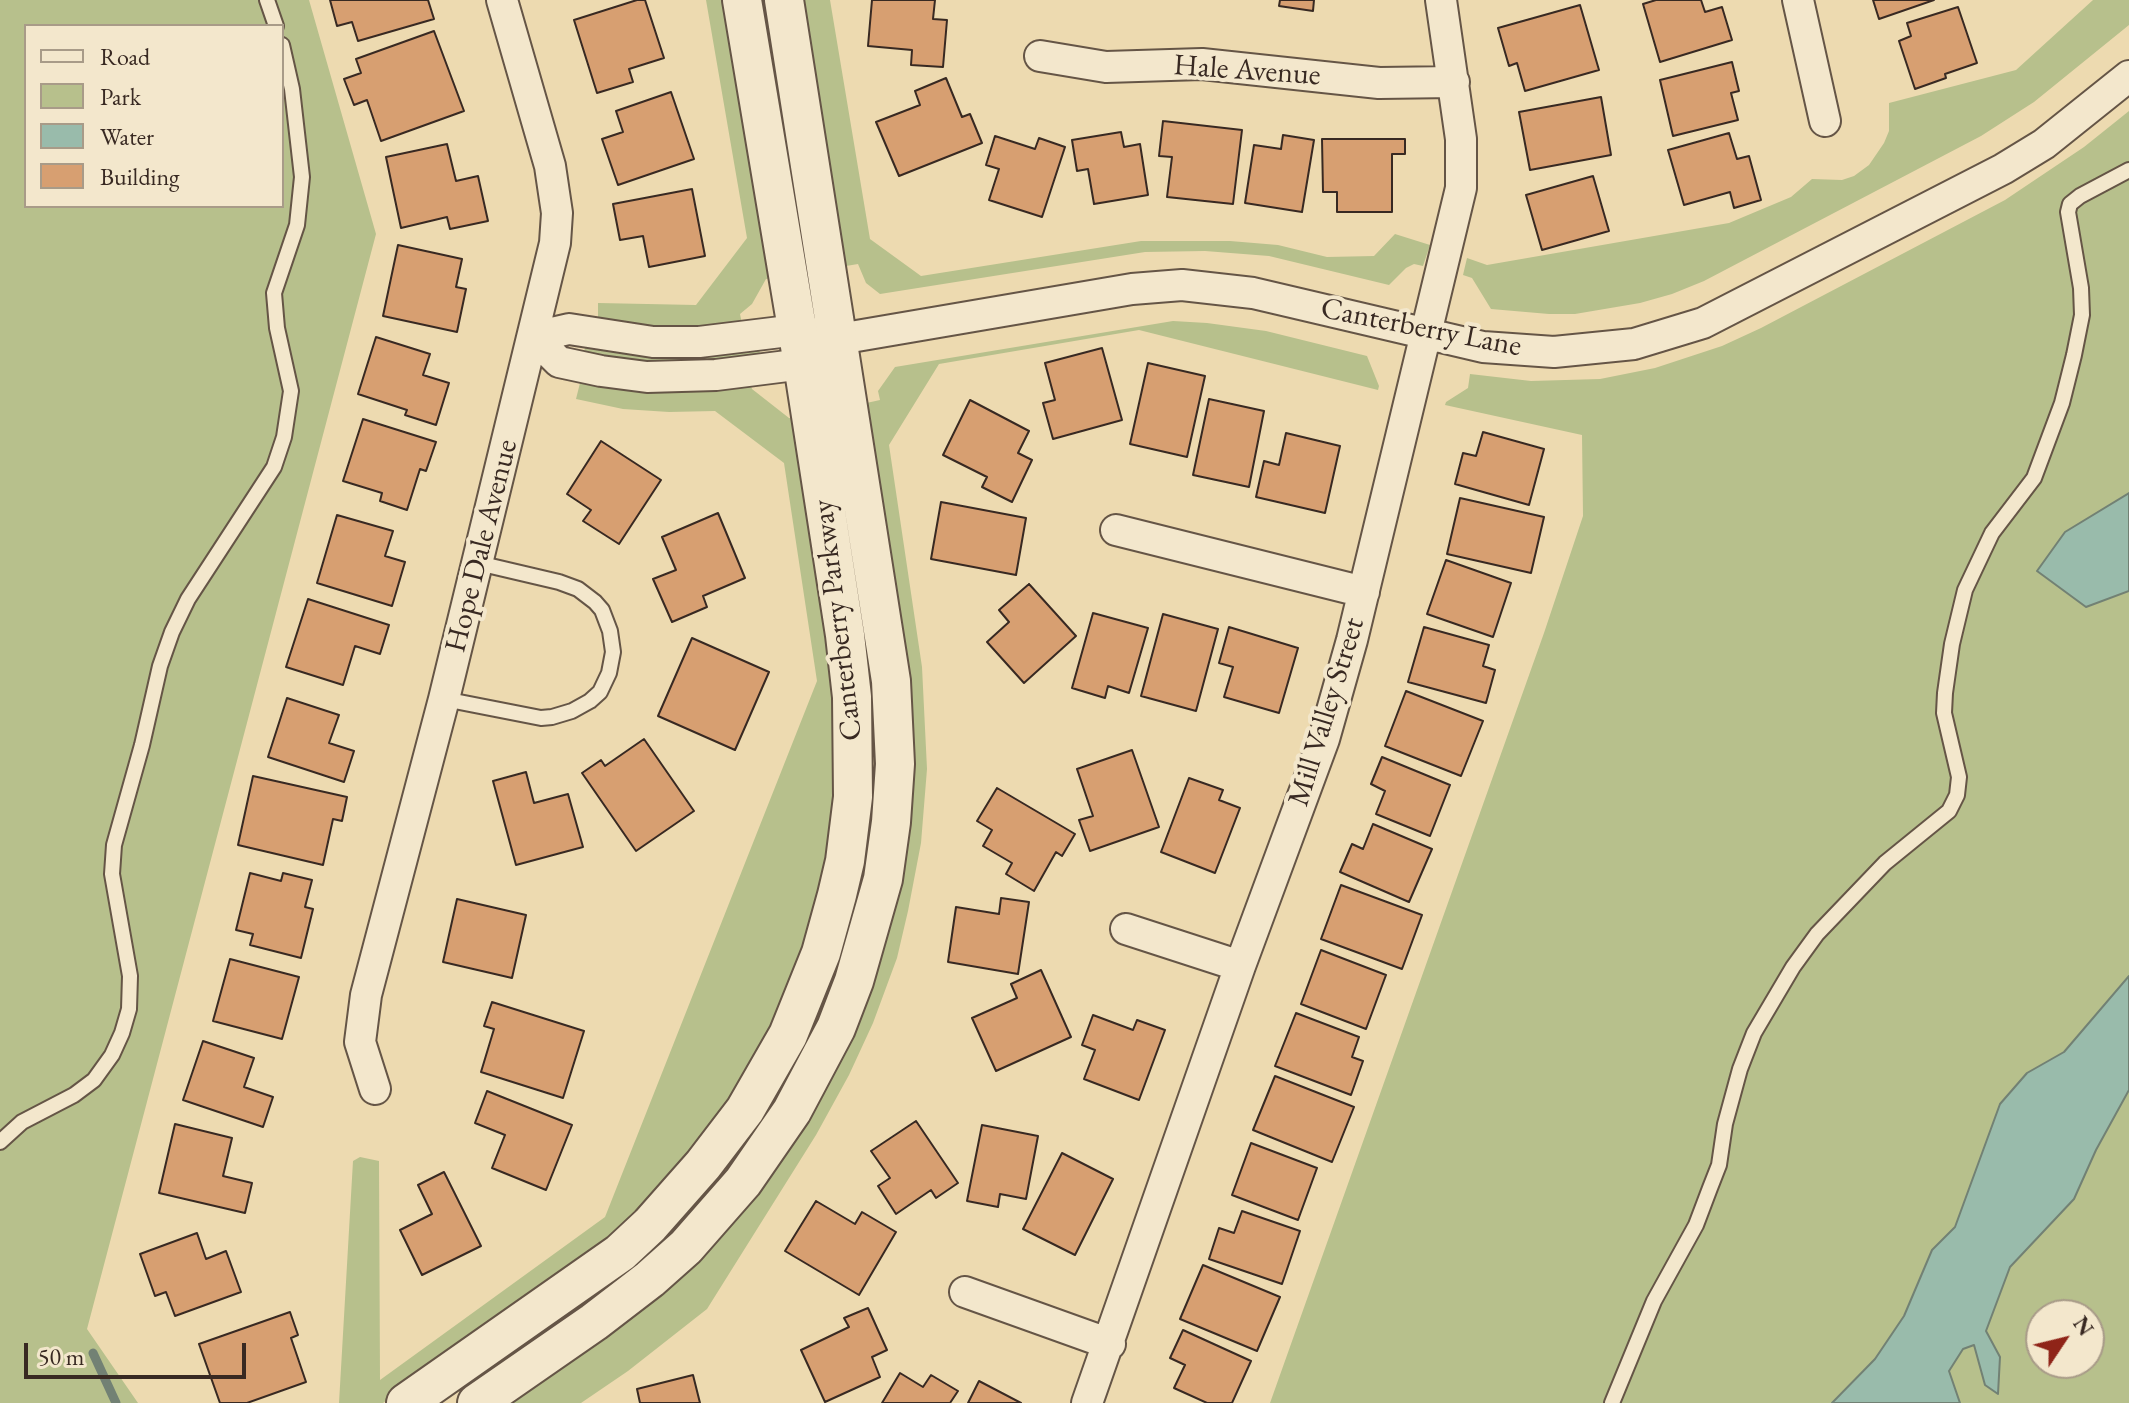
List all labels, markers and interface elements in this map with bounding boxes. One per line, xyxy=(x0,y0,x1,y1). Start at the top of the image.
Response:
legend xyxy=(24,24,284,208)
text: Road xyxy=(100,41,150,72)
street label: Hale Avenue xyxy=(1172,48,1322,94)
text: Park xyxy=(100,81,141,112)
text: Water xyxy=(100,121,154,152)
text: Building xyxy=(100,161,180,192)
street label: Canterberry Lane xyxy=(1318,291,1524,365)
street label: Hope Dale Avenue xyxy=(438,436,526,656)
street label: Canterberry Parkway xyxy=(805,497,871,743)
street label: Mill Valley Street xyxy=(1281,613,1373,811)
north arrow xyxy=(2025,1299,2105,1379)
text: N xyxy=(2066,1310,2100,1342)
scale bar xyxy=(28,1327,250,1377)
text: 50 m xyxy=(38,1341,85,1372)

